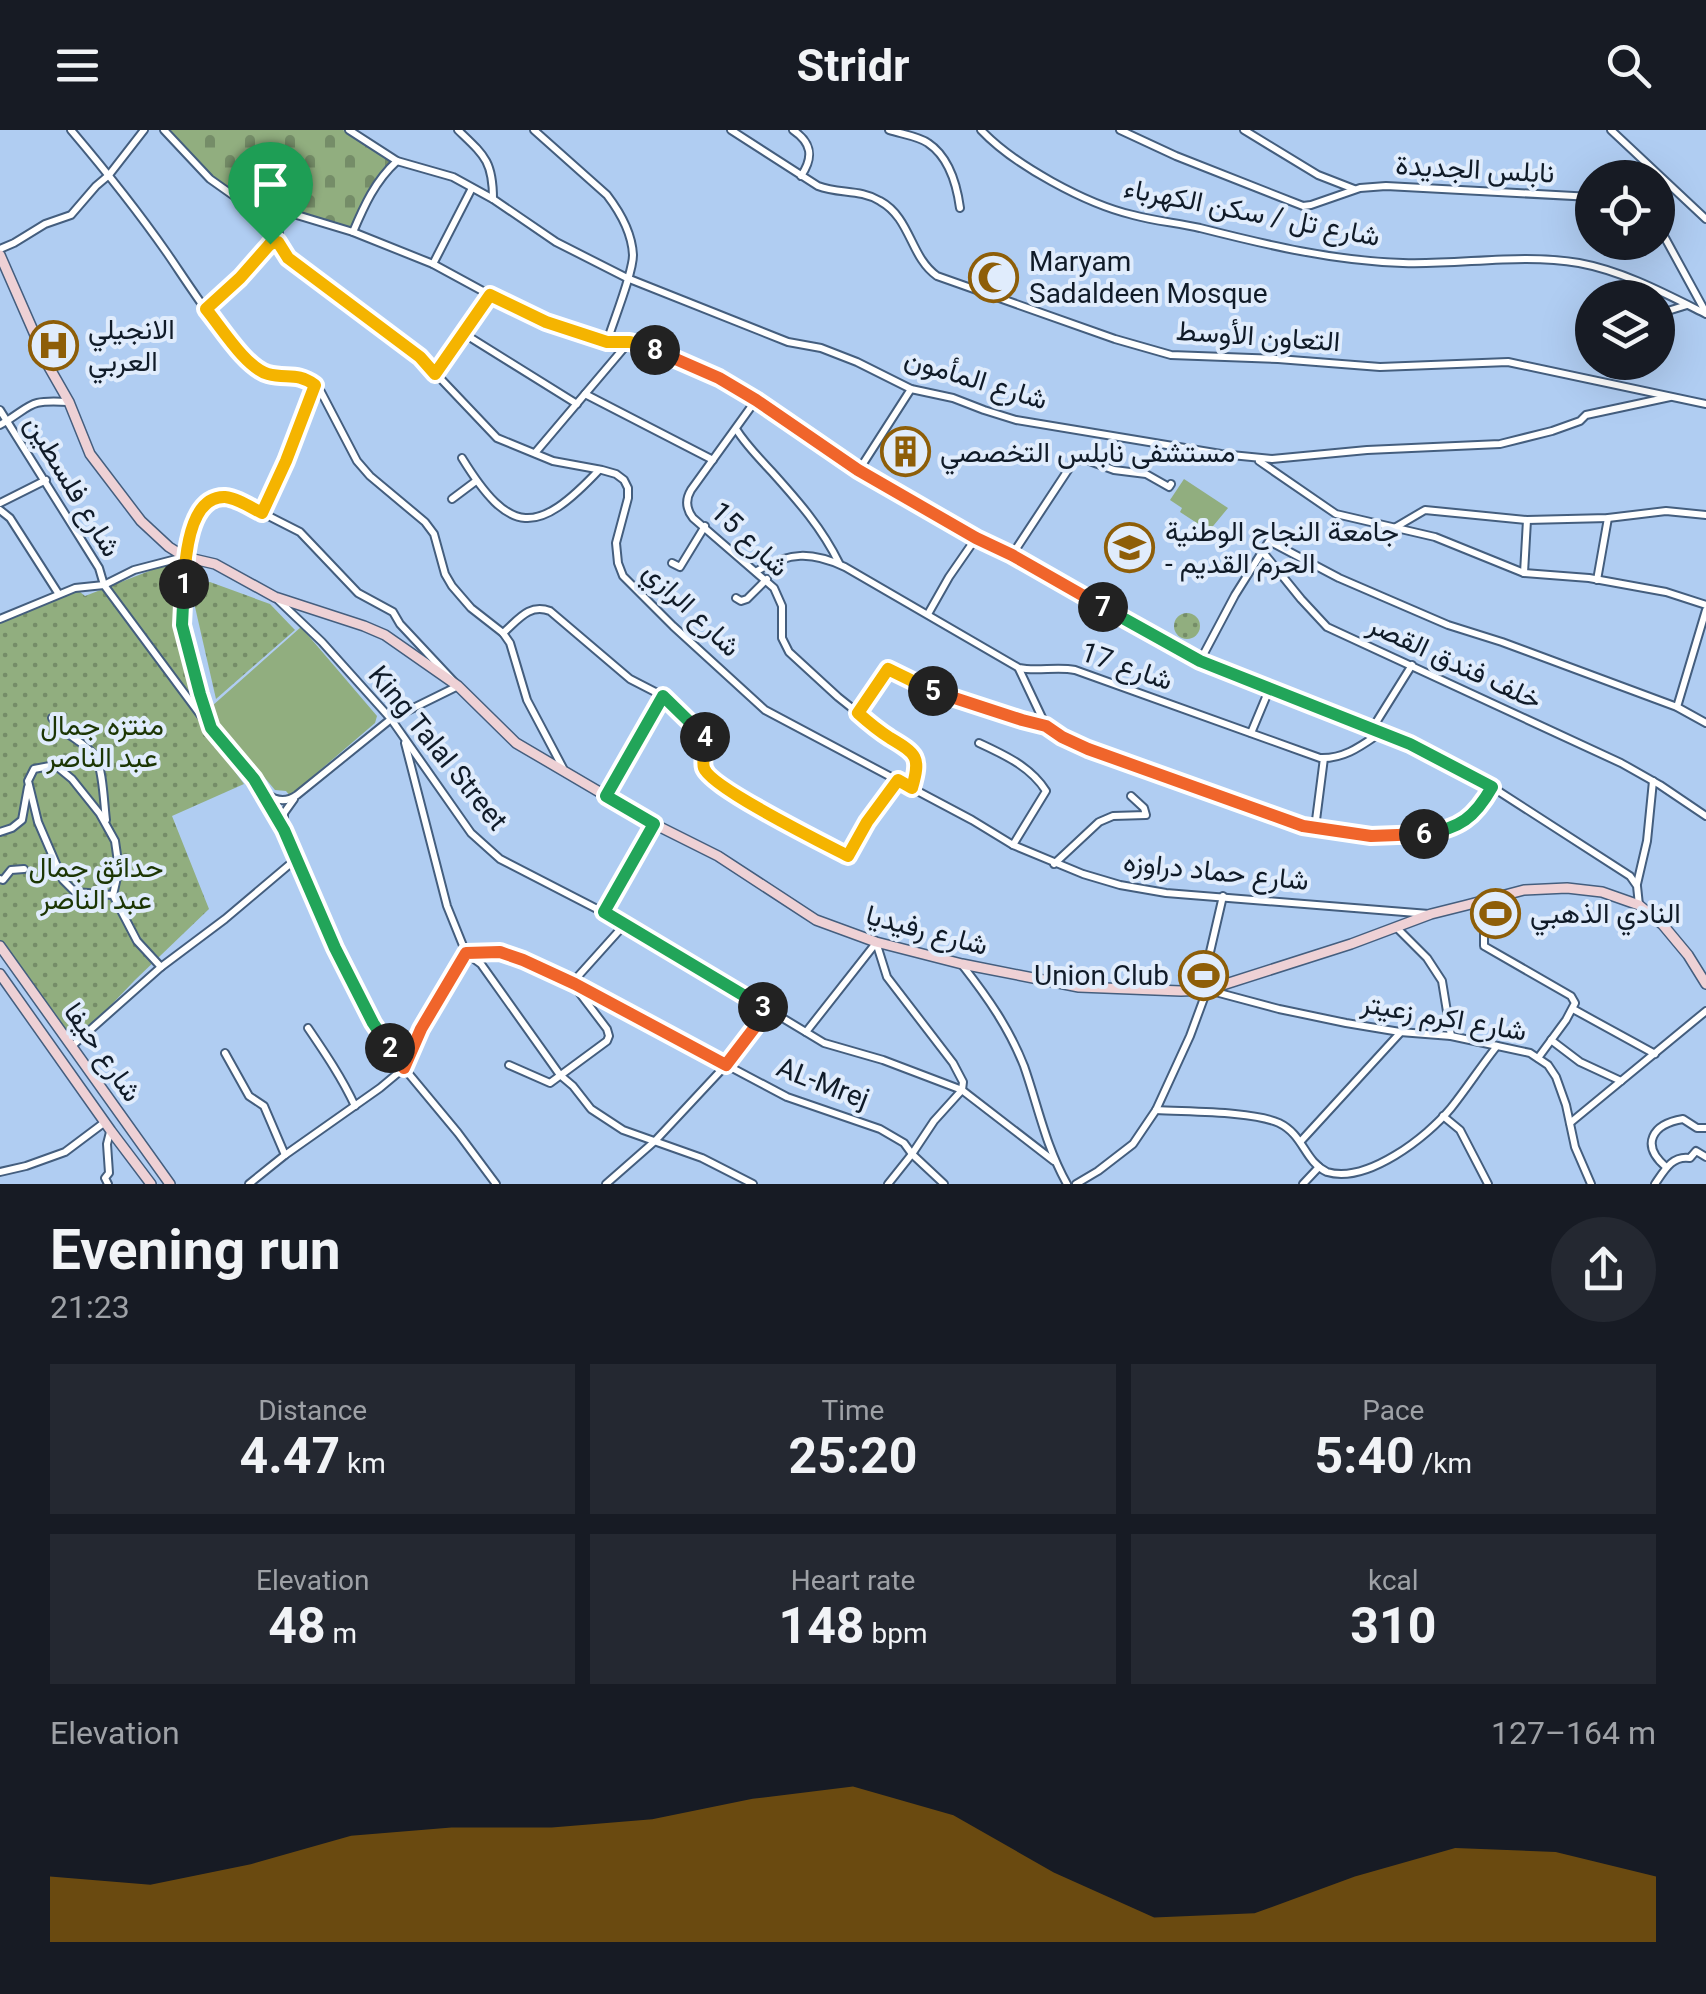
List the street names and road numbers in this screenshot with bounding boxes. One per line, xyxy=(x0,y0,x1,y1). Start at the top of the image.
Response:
street label: نابلس الجديدة xyxy=(1395,148,1555,190)
street label: شارع تل / سكن الكهرباء xyxy=(1121,171,1383,255)
street label: التعاون الأوسط xyxy=(1175,314,1341,359)
street label: شارع المأمون xyxy=(900,342,1051,418)
street label: شارع فلسطين xyxy=(16,409,128,564)
street label: شارع 15 xyxy=(703,495,796,585)
street label: شارع الرازي xyxy=(632,555,748,668)
street label: خلف فندق القصر xyxy=(1362,607,1547,717)
street label: شارع 17 xyxy=(1076,635,1177,699)
street label: King Talal Street xyxy=(362,659,514,837)
street label: شارع حماد دراوزه xyxy=(1121,845,1310,899)
street label: شارع رفيديا xyxy=(862,898,992,964)
street label: شارع اكرم زعيتر xyxy=(1357,986,1529,1050)
street label: شارع حيفا xyxy=(55,996,149,1109)
street label: AL-Mrej xyxy=(772,1050,874,1116)

